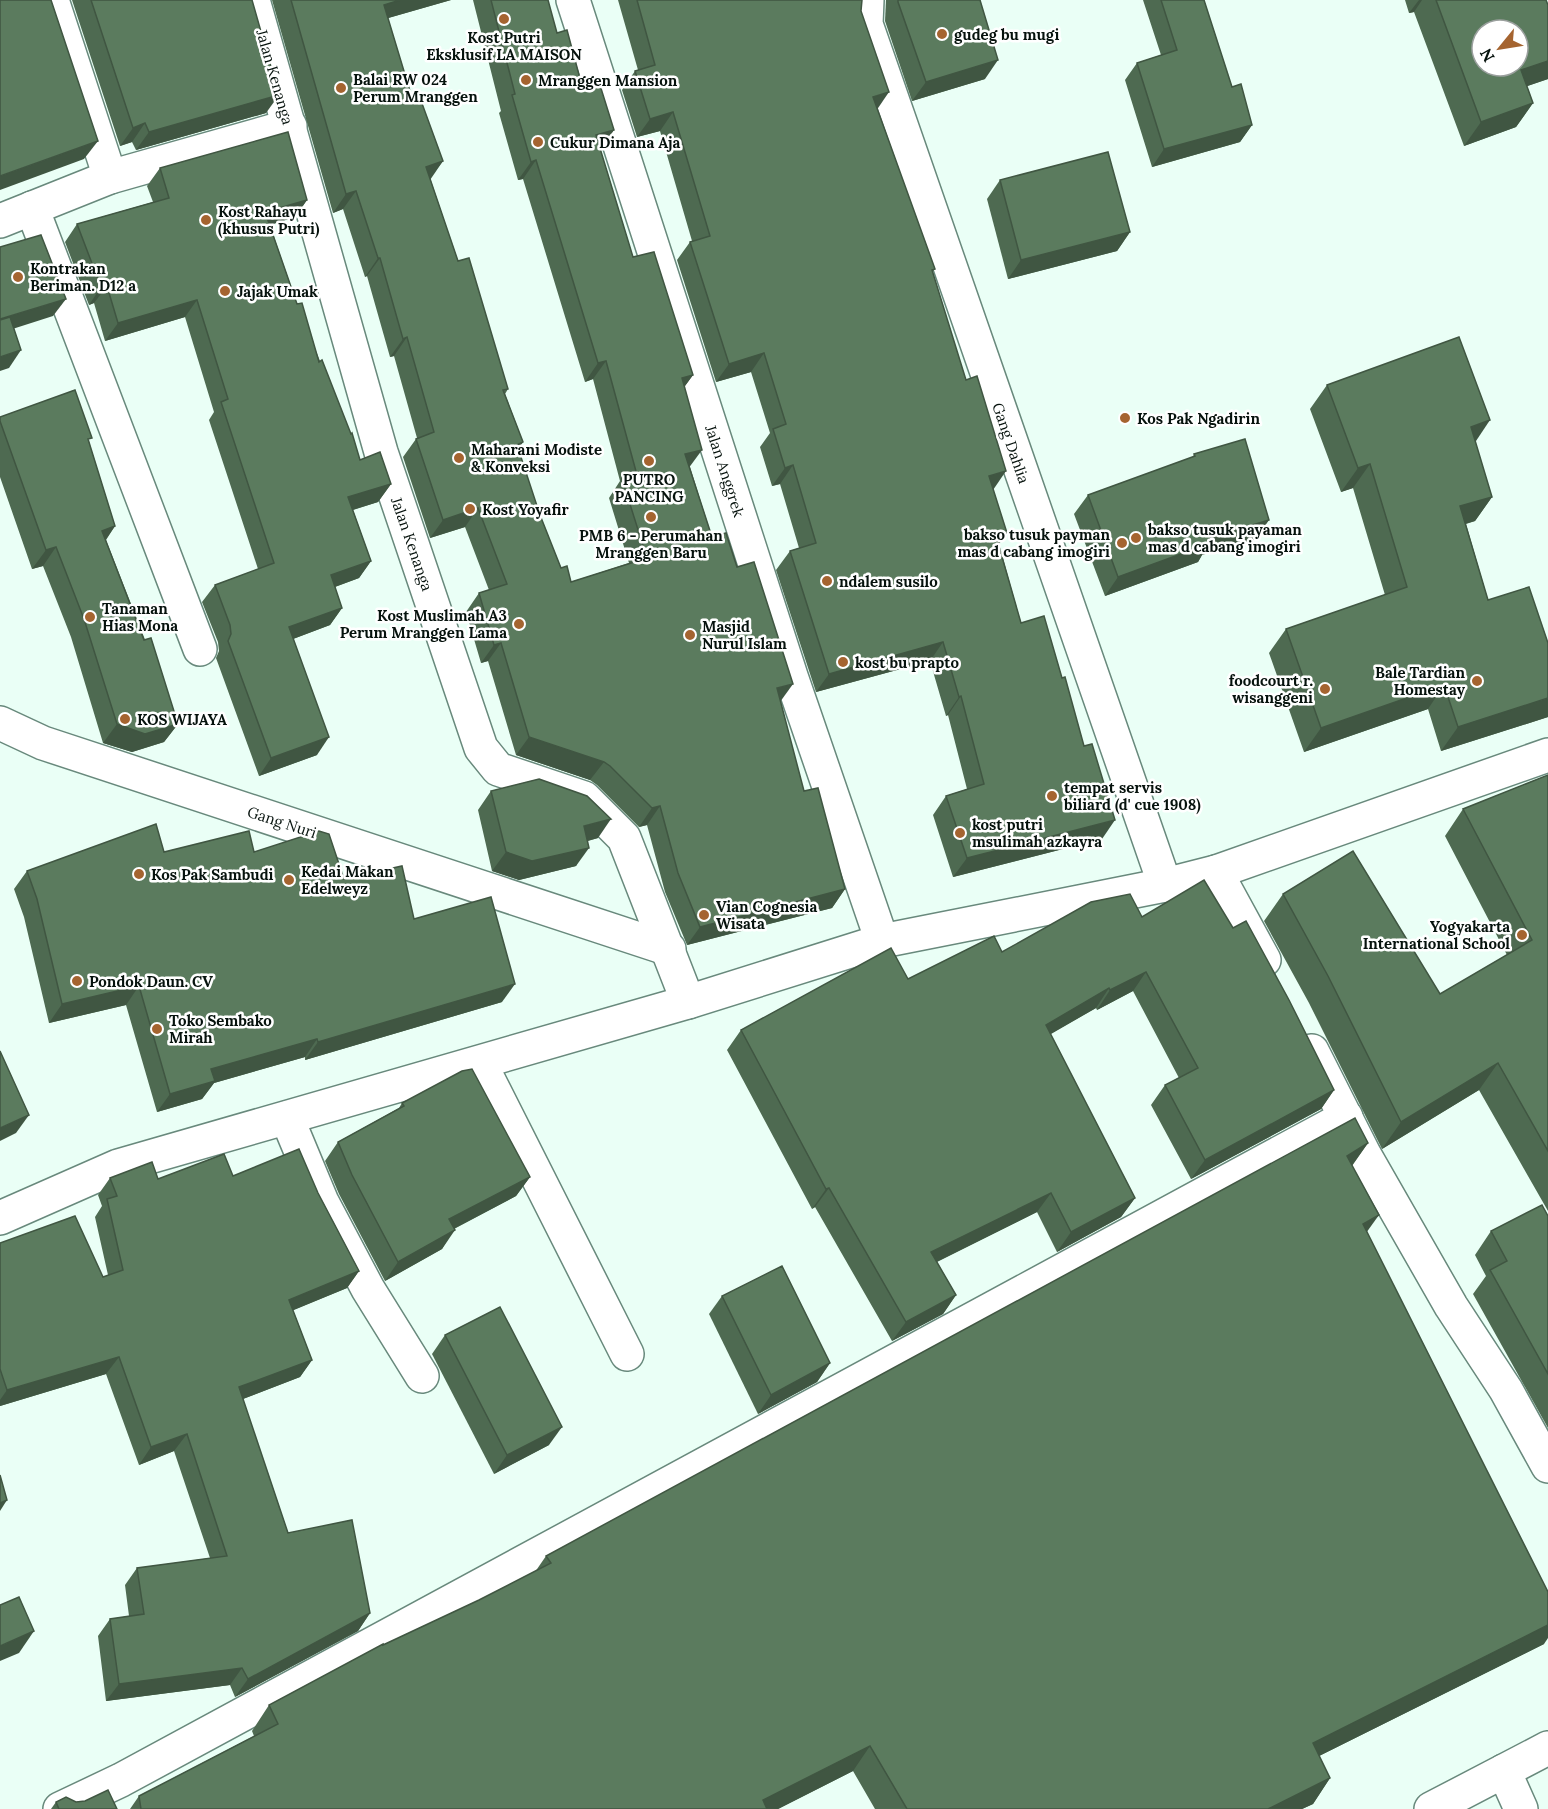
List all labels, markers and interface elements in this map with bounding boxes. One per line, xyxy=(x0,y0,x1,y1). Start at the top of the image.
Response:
marker: Kost Putri Eksklusif LA MAISON xyxy=(497,12,511,26)
north arrow xyxy=(1470,18,1530,78)
place label: gudeg bu mugi xyxy=(954,25,1059,44)
street label: Jalan Kenanga xyxy=(252,26,298,127)
marker: gudeg bu mugi xyxy=(935,27,949,41)
place label: Kost Putri Eksklusif LA MAISON xyxy=(426,28,582,64)
text: N xyxy=(1475,45,1499,66)
place label: Balai RW 024 Perum Mranggen xyxy=(353,70,478,106)
place label: Mranggen Mansion xyxy=(538,71,678,90)
marker: Mranggen Mansion xyxy=(519,73,533,87)
marker: Balai RW 024 Perum Mranggen xyxy=(334,81,348,95)
place label: Cukur Dimana Aja xyxy=(550,133,680,152)
marker: Cukur Dimana Aja xyxy=(531,135,545,149)
place label: Kost Rahayu (khusus Putri) xyxy=(218,202,320,239)
marker: Kost Rahayu (khusus Putri) xyxy=(199,213,213,227)
place label: Kontrakan Beriman. D12 a xyxy=(30,259,136,295)
marker: Kontrakan Beriman. D12 a xyxy=(11,270,25,284)
place label: Jajak Umak xyxy=(237,282,318,301)
marker: Jajak Umak xyxy=(218,284,232,298)
street label: Gang Dahlia xyxy=(988,400,1034,486)
place label: Kos Pak Ngadirin xyxy=(1137,409,1260,428)
marker: Kos Pak Ngadirin xyxy=(1118,411,1132,425)
street label: Jalan Anggrek xyxy=(701,422,749,519)
place label: Maharani Modiste & Konveksi xyxy=(471,440,602,476)
marker: Maharani Modiste & Konveksi xyxy=(452,451,466,465)
marker: PUTRO PANCING xyxy=(642,454,656,468)
place label: PUTRO PANCING xyxy=(614,470,684,506)
street label: Jalan Kenanga xyxy=(387,494,437,594)
place label: Kost Yoyafir xyxy=(482,500,569,519)
marker: Kost Yoyafir xyxy=(463,502,477,516)
marker: PMB 6 - Perumahan Mranggen Baru xyxy=(644,510,658,524)
place label: bakso tusuk payaman mas d cabang imogiri xyxy=(1147,520,1302,556)
place label: bakso tusuk payman mas d cabang imogiri xyxy=(957,525,1110,561)
place label: PMB 6 - Perumahan Mranggen Baru xyxy=(579,526,723,562)
marker: bakso tusuk payaman mas d cabang imogiri xyxy=(1129,531,1143,545)
marker: bakso tusuk payman mas d cabang imogiri xyxy=(1115,536,1129,550)
place label: ndalem susilo xyxy=(839,572,938,591)
marker: ndalem susilo xyxy=(820,574,834,588)
place label: Tanaman Hias Mona xyxy=(102,599,178,635)
place label: Kost Muslimah A3 Perum Mranggen Lama xyxy=(340,606,507,642)
marker: Tanaman Hias Mona xyxy=(83,610,97,624)
marker: Kost Muslimah A3 Perum Mranggen Lama xyxy=(512,617,526,631)
place label: Masjid Nurul Islam xyxy=(702,617,787,653)
marker: Masjid Nurul Islam xyxy=(683,628,697,642)
place label: kost bu prapto xyxy=(855,653,959,672)
marker: kost bu prapto xyxy=(836,655,850,669)
place label: Bale Tardian Homestay xyxy=(1375,663,1466,699)
place label: foodcourt r. wisanggeni xyxy=(1229,671,1313,707)
marker: Bale Tardian Homestay xyxy=(1470,674,1484,688)
marker: foodcourt r. wisanggeni xyxy=(1318,682,1332,696)
place label: KOS WIJAYA xyxy=(137,710,227,729)
marker: KOS WIJAYA xyxy=(118,712,132,726)
place label: tempat servis biliard (d' cue 1908) xyxy=(1063,778,1201,815)
marker: tempat servis biliard (d' cue 1908) xyxy=(1045,789,1059,803)
street label: Gang Nuri xyxy=(245,802,319,842)
place label: kost putri msulimah azkayra xyxy=(972,815,1102,851)
marker: kost putri msulimah azkayra xyxy=(953,826,967,840)
place label: Kedai Makan Edelweyz xyxy=(301,862,394,898)
place label: Kos Pak Sambudi xyxy=(151,865,274,884)
marker: Kos Pak Sambudi xyxy=(132,867,146,881)
marker: Kedai Makan Edelweyz xyxy=(282,873,296,887)
place label: Vian Cognesia Wisata xyxy=(716,897,817,933)
marker: Vian Cognesia Wisata xyxy=(697,908,711,922)
place label: Yogyakarta International School xyxy=(1363,917,1510,953)
marker: Yogyakarta International School xyxy=(1515,928,1529,942)
place label: Pondok Daun. CV xyxy=(89,972,213,991)
marker: Pondok Daun. CV xyxy=(70,974,84,988)
place label: Toko Sembako Mirah xyxy=(169,1011,272,1047)
marker: Toko Sembako Mirah xyxy=(150,1022,164,1036)

